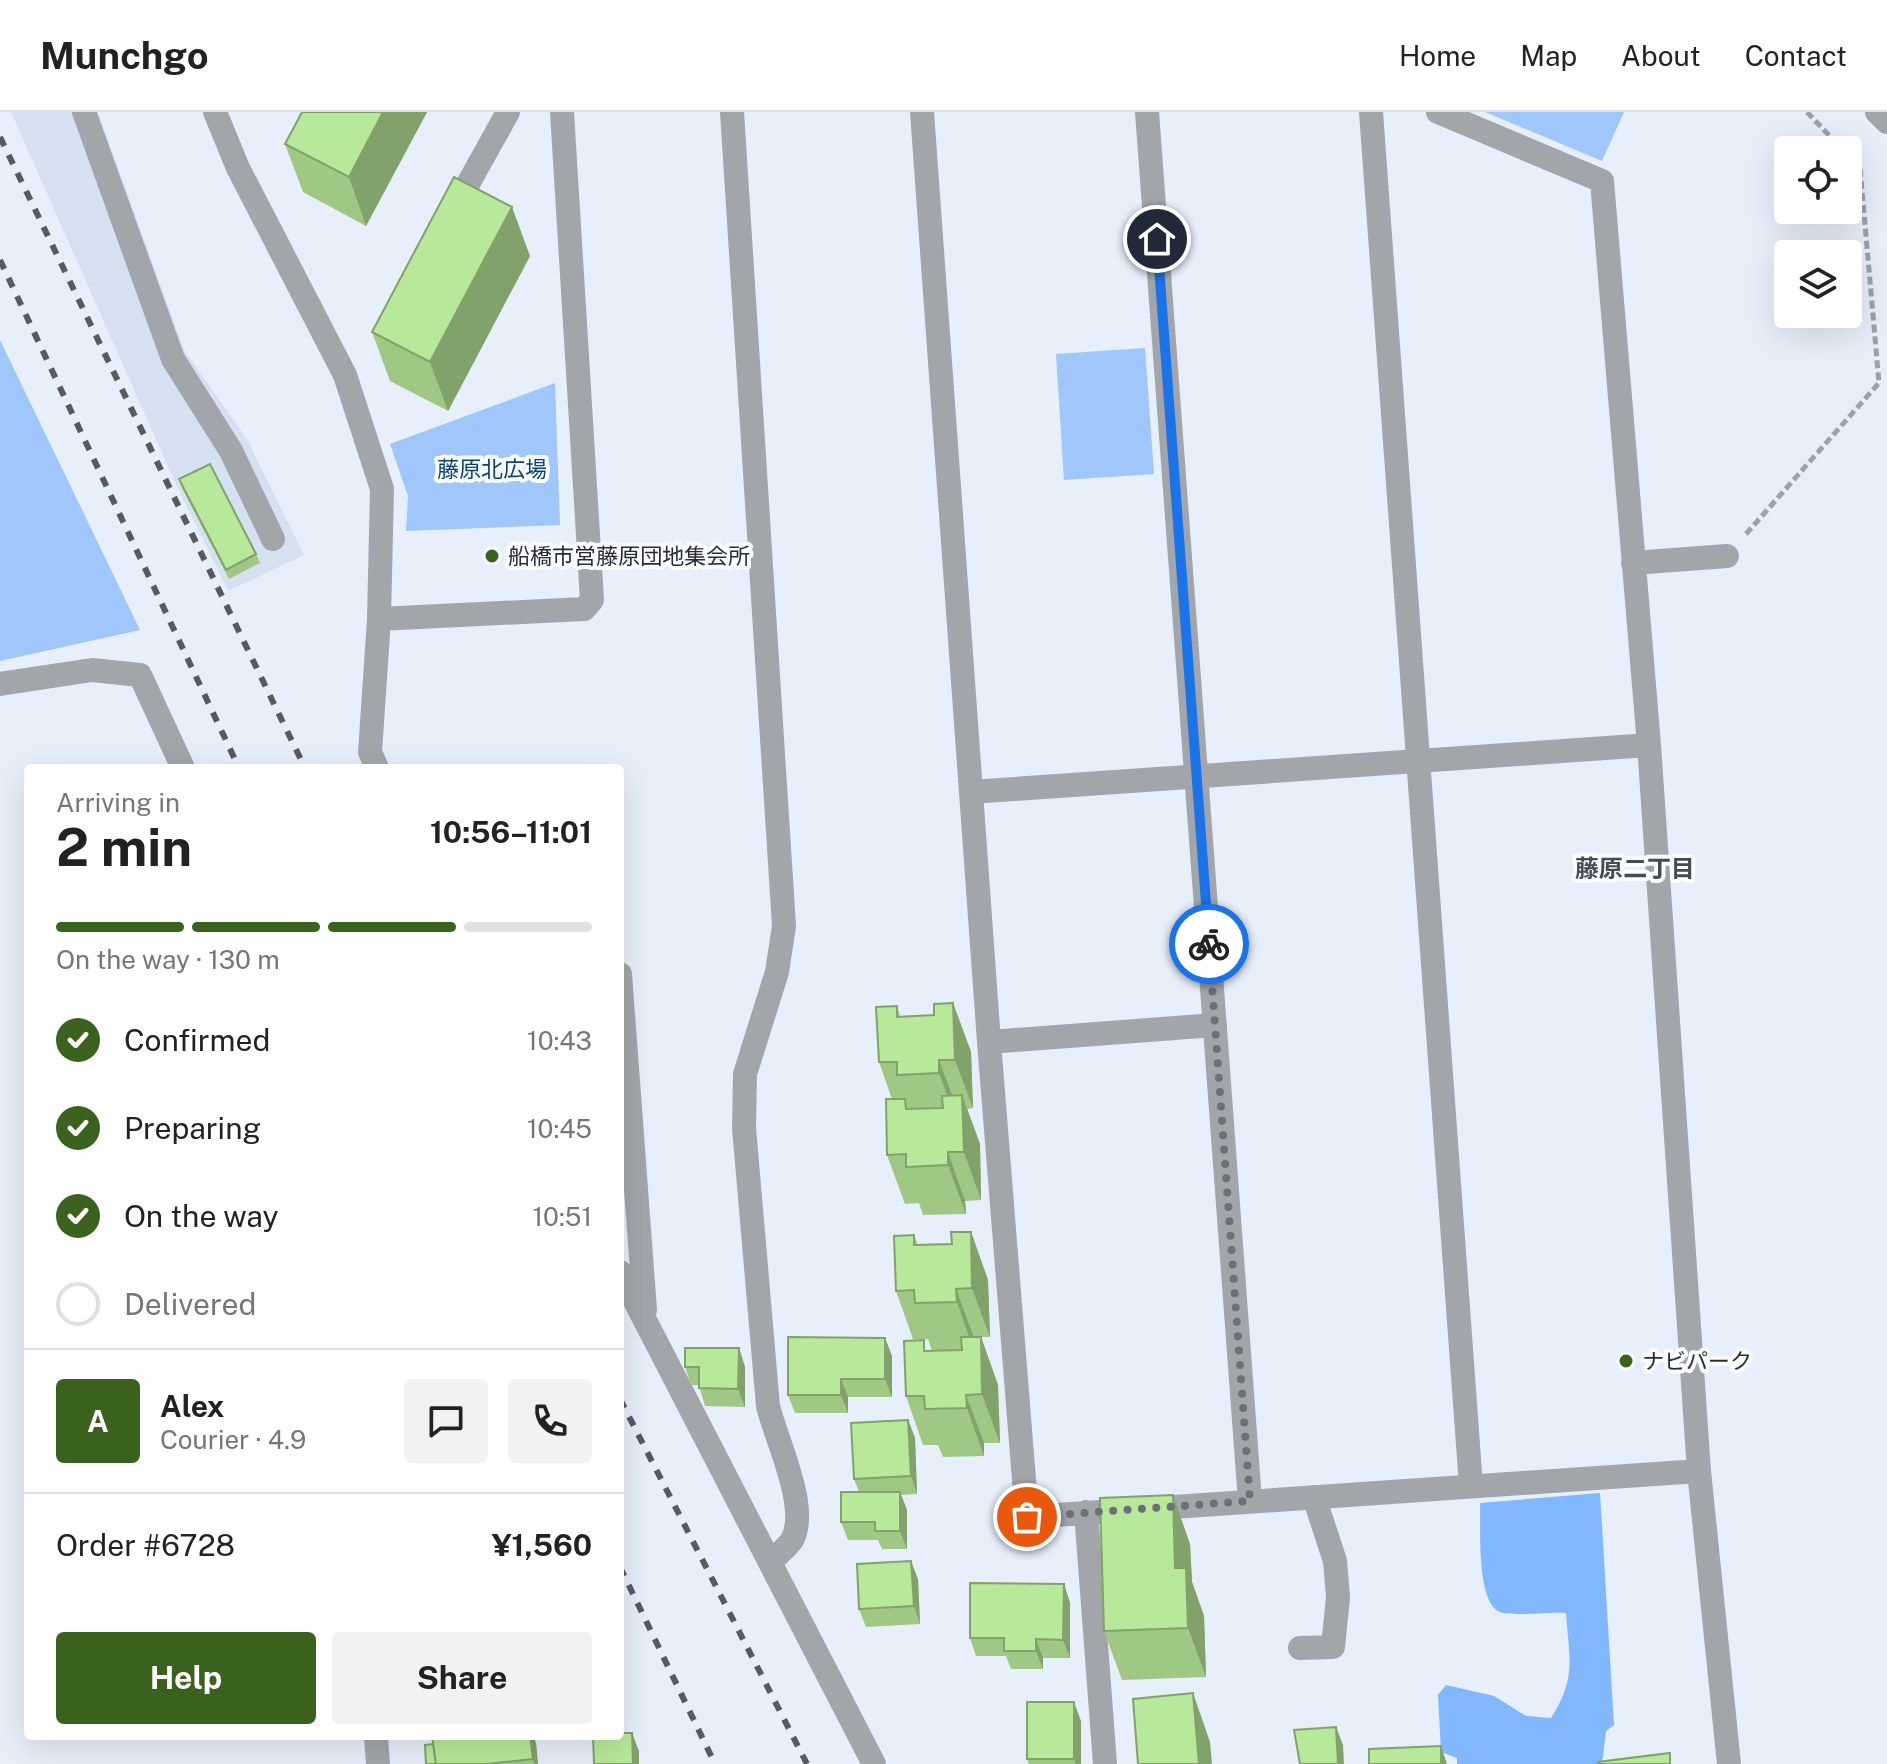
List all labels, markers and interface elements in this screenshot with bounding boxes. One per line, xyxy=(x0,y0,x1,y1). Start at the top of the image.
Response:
text: Munchgo xyxy=(40,33,209,78)
text: Home xyxy=(1399,39,1476,72)
text: Map xyxy=(1520,39,1577,72)
text: About xyxy=(1621,39,1701,72)
text: Contact xyxy=(1745,39,1847,72)
map controls xyxy=(1774,136,1862,328)
button: locate xyxy=(1774,136,1862,224)
pin xyxy=(1123,205,1191,273)
icon: home xyxy=(1135,217,1179,261)
button: layers xyxy=(1774,240,1862,328)
park label: 藤原北広場 xyxy=(437,456,547,482)
place label: 船橋市営藤原団地集会所 xyxy=(508,543,750,569)
marker: 船橋市営藤原団地集会所 xyxy=(483,547,501,565)
text: Arriving in xyxy=(56,787,180,818)
text: 10:56–11:01 xyxy=(430,814,592,850)
text: 2 min xyxy=(56,817,192,878)
district label: 藤原二丁目 xyxy=(1575,854,1695,882)
courier xyxy=(1169,904,1249,984)
icon: bike xyxy=(1187,922,1231,966)
text: On the way · 130 m xyxy=(56,944,280,975)
icon: check xyxy=(56,1018,100,1062)
text: Confirmed xyxy=(124,1022,270,1058)
text: 10:43 xyxy=(527,1025,592,1056)
icon: check xyxy=(56,1106,100,1150)
text: Preparing xyxy=(124,1110,261,1146)
text: 10:45 xyxy=(527,1113,592,1144)
icon: check xyxy=(56,1194,100,1238)
text: On the way xyxy=(124,1198,278,1234)
text: 10:51 xyxy=(532,1201,592,1232)
text: Delivered xyxy=(124,1286,256,1322)
place label: ナビパーク xyxy=(1642,1348,1752,1374)
marker: ナビパーク xyxy=(1617,1352,1635,1370)
button: chat xyxy=(404,1379,488,1463)
button: phone xyxy=(508,1379,592,1463)
text: Alex xyxy=(160,1388,224,1424)
text: A xyxy=(87,1403,109,1439)
text: Courier · 4.9 xyxy=(160,1424,306,1455)
pin xyxy=(993,1483,1061,1551)
icon: bag xyxy=(1005,1495,1049,1539)
text: Order #6728 xyxy=(56,1527,235,1563)
text: ¥1,560 xyxy=(492,1527,592,1563)
button: Help xyxy=(56,1632,316,1724)
button: Share xyxy=(332,1632,592,1724)

